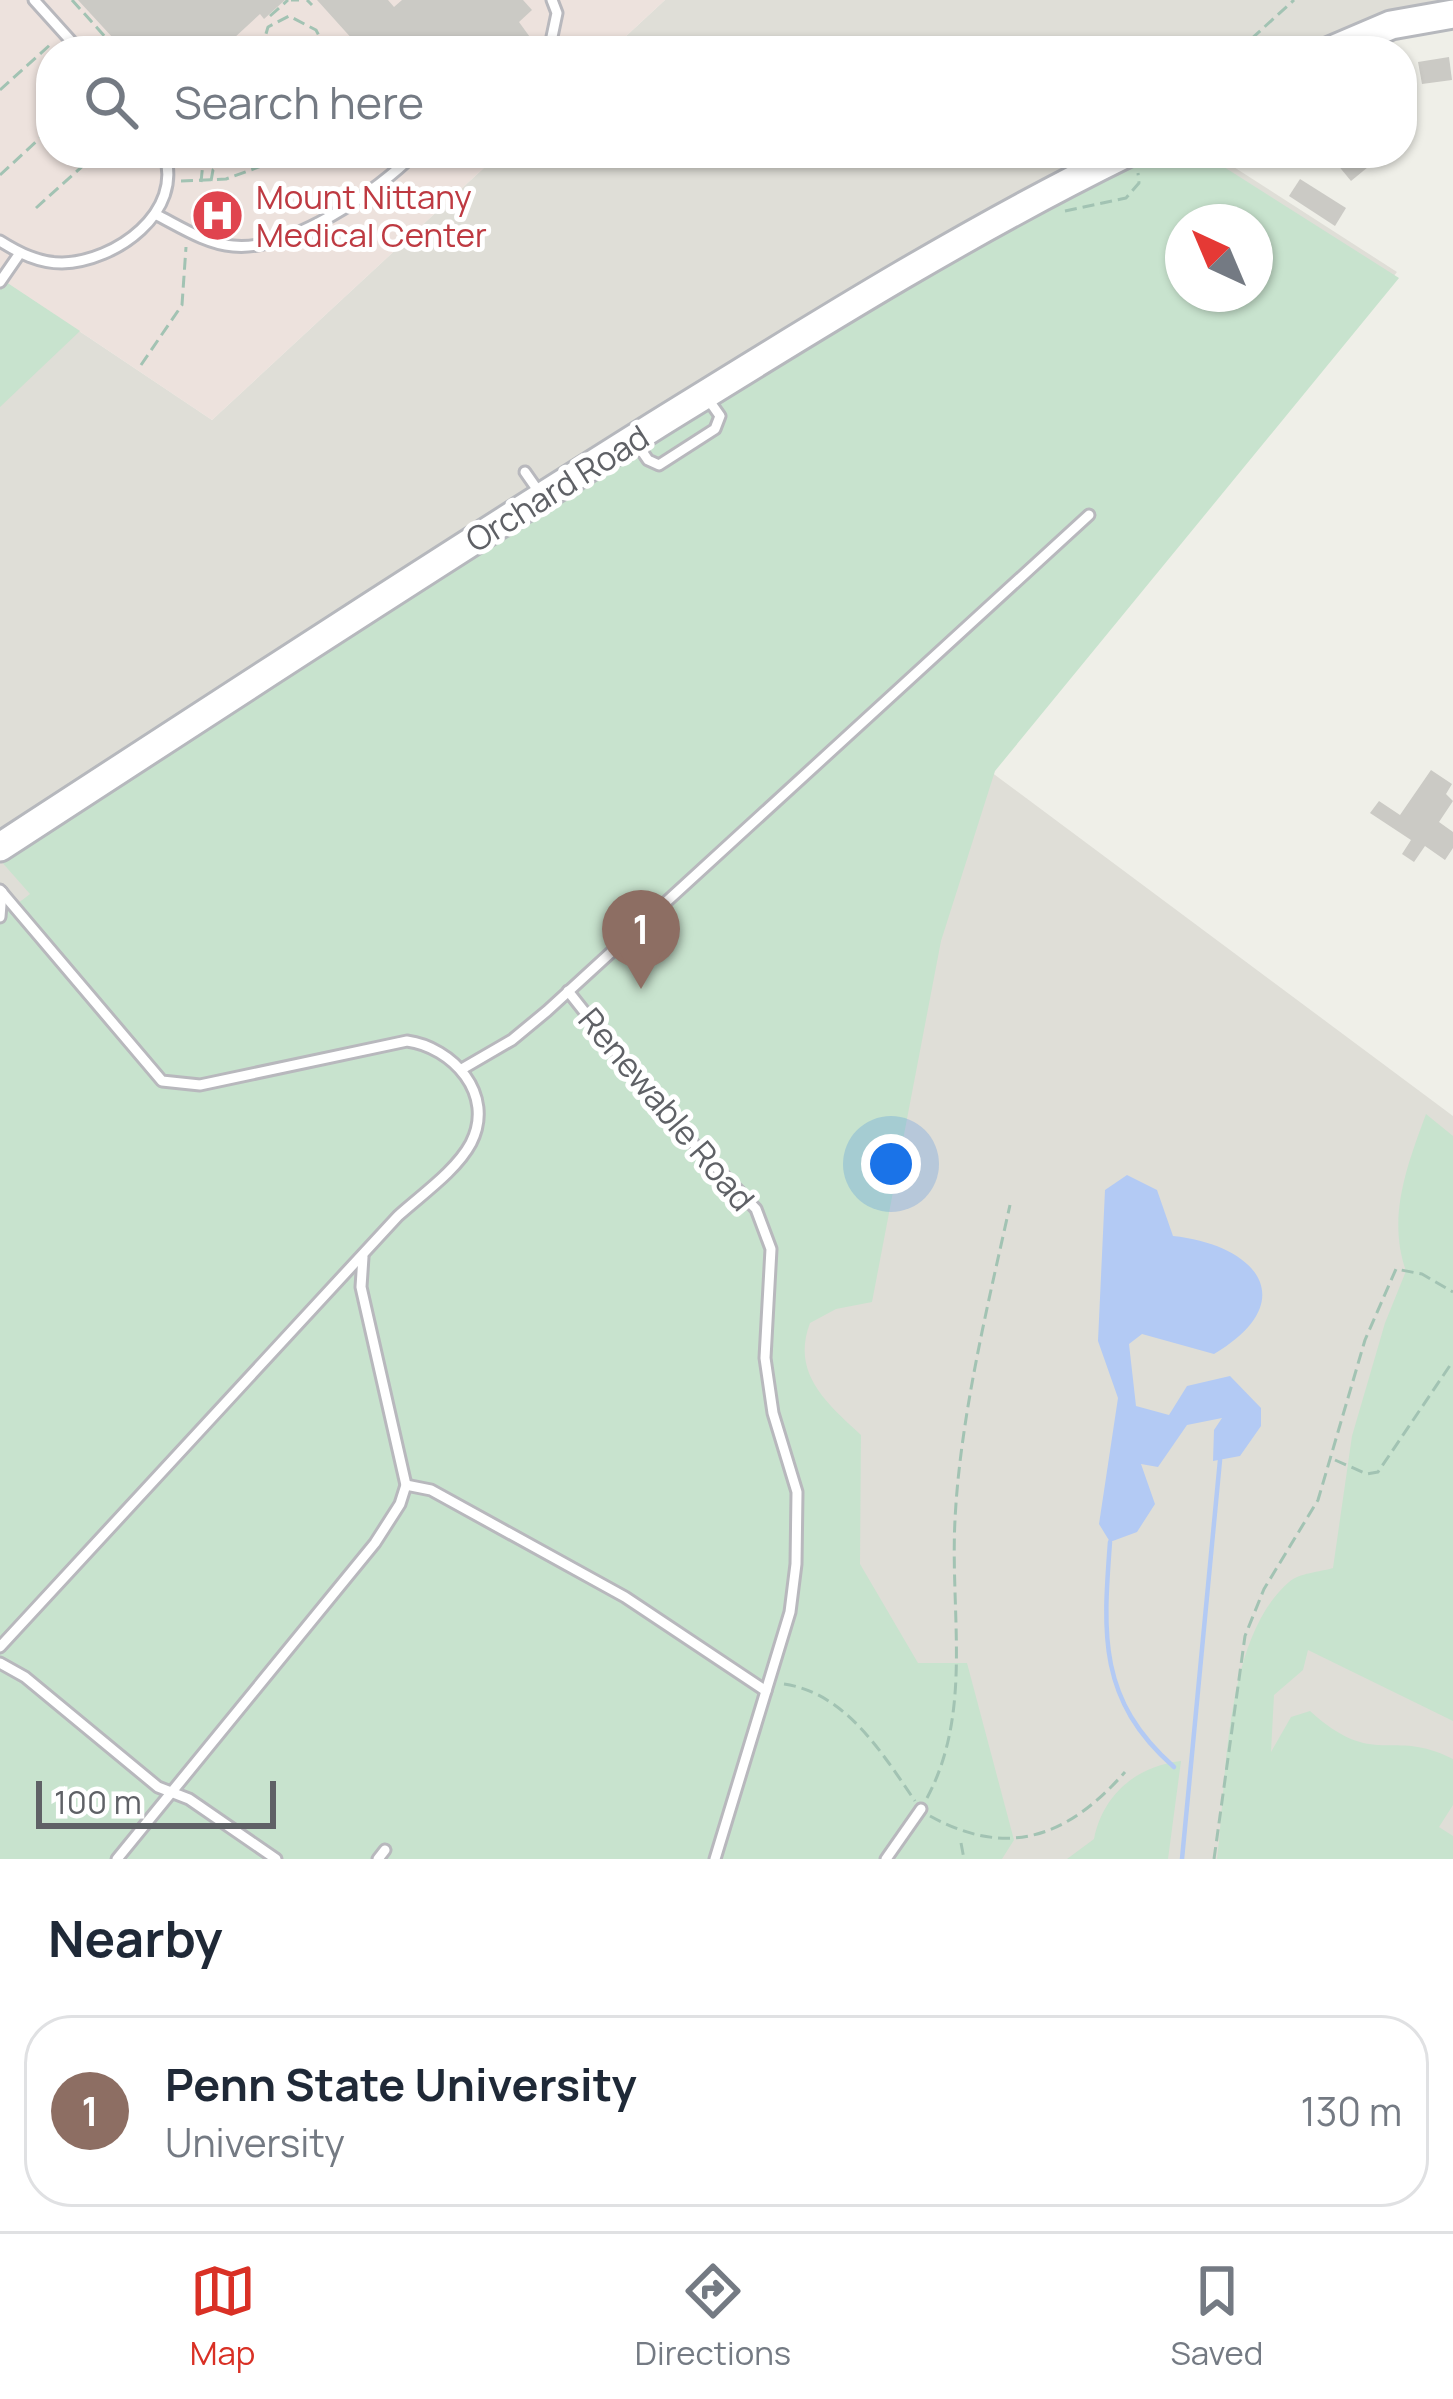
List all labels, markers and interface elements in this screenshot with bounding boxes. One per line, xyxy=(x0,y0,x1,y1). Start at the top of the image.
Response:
search box xyxy=(36,36,1417,168)
icon: search xyxy=(78,69,144,135)
text: Search here xyxy=(174,71,424,133)
place label: Mount Nittany Medical Center xyxy=(256,174,487,257)
hospital icon: Mount Nittany Medical Center xyxy=(189,187,245,243)
north arrow xyxy=(1165,204,1273,312)
street label: Orchard Road xyxy=(457,414,657,562)
pin: 1 xyxy=(602,890,680,989)
street label: Renewable Road xyxy=(569,998,765,1220)
your location xyxy=(861,1134,921,1194)
scale bar xyxy=(36,1775,276,1828)
text: 100 m xyxy=(54,1779,142,1824)
text: Nearby xyxy=(48,1903,223,1972)
text: Penn State University xyxy=(165,2053,637,2115)
text: 1 xyxy=(81,2084,99,2138)
text: 130 m xyxy=(1301,2084,1402,2138)
text: University xyxy=(165,2115,345,2169)
tab: Map xyxy=(190,2258,256,2375)
tab: Directions xyxy=(635,2258,791,2375)
tab: Saved xyxy=(1170,2258,1263,2375)

